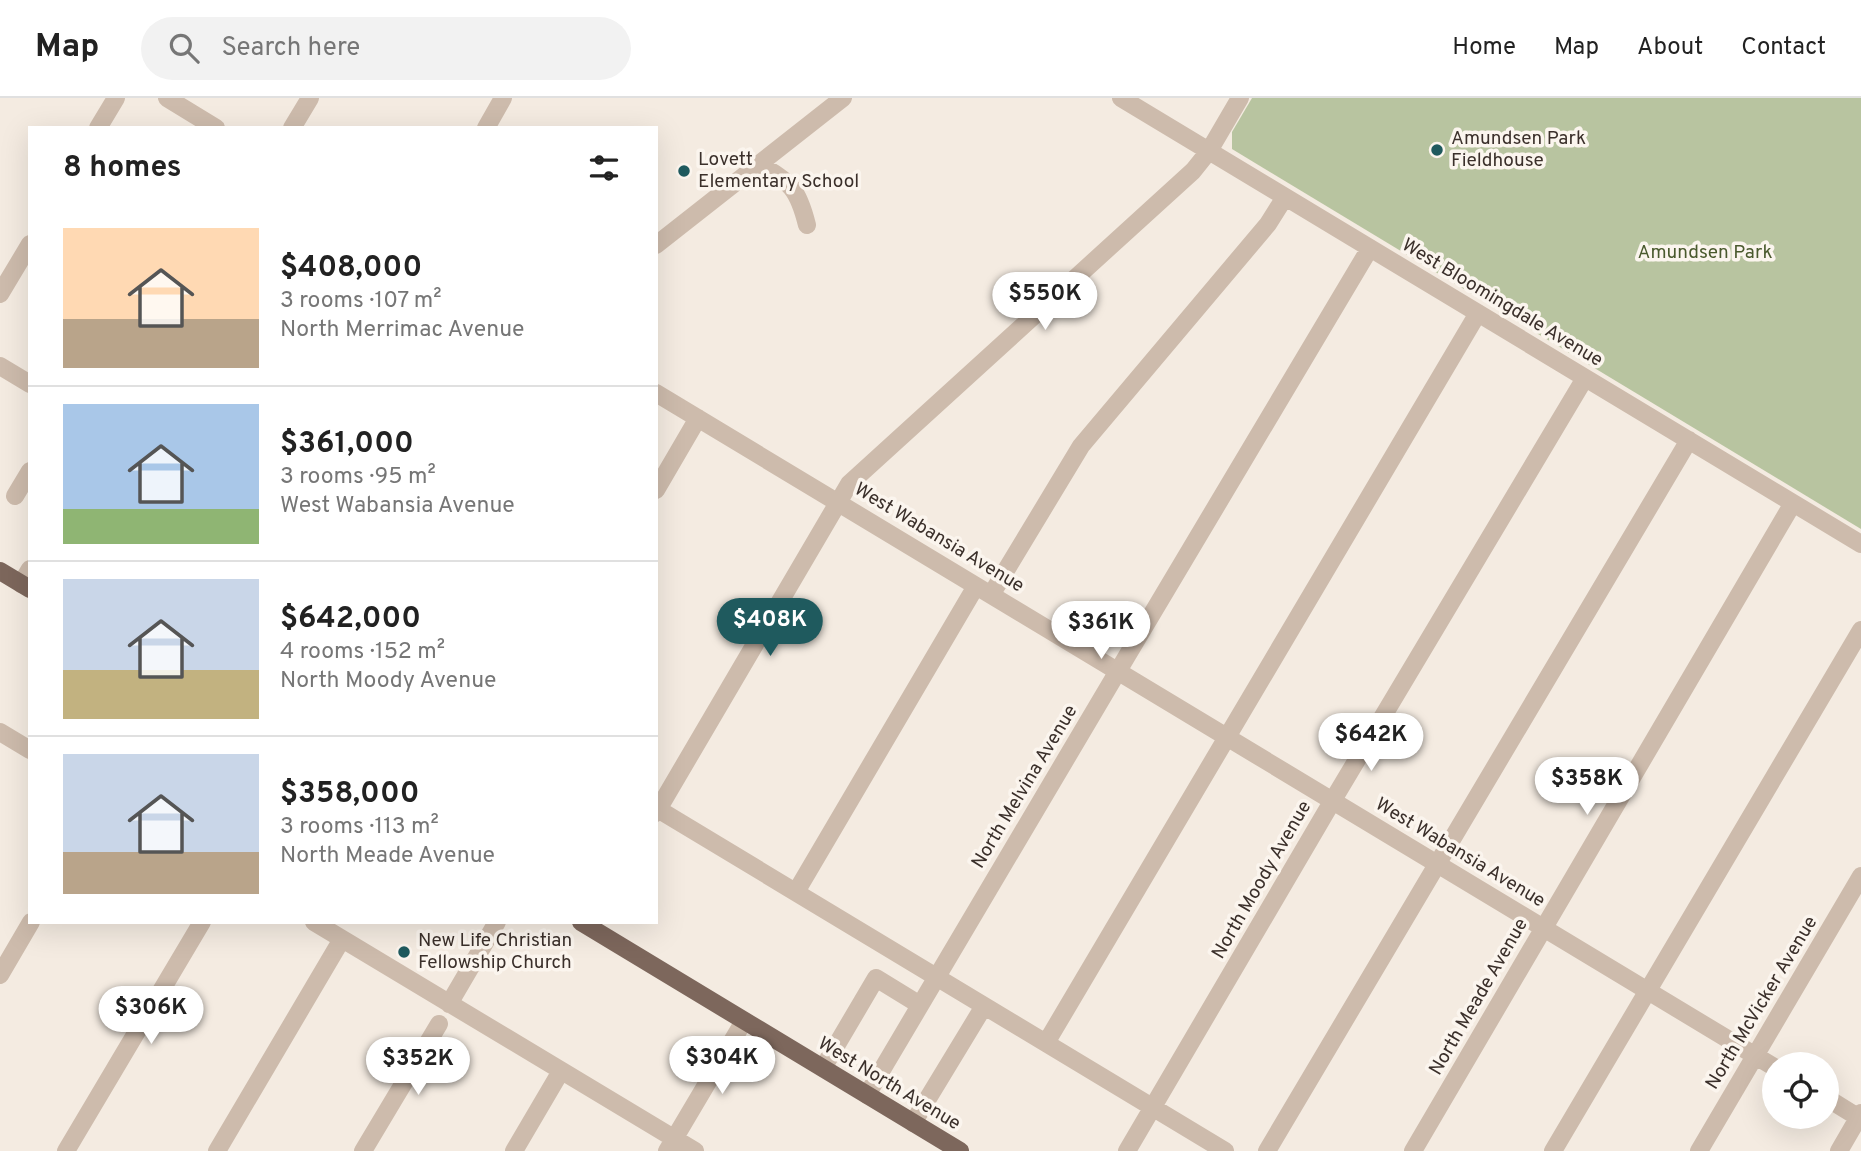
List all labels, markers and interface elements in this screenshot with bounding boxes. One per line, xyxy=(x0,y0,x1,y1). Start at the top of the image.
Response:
search box xyxy=(141,17,631,80)
text: Map xyxy=(35,27,99,69)
icon: search xyxy=(165,29,203,67)
text: Search here xyxy=(221,32,360,65)
text: Home xyxy=(1452,33,1516,63)
text: Map xyxy=(1554,33,1599,63)
text: About xyxy=(1637,33,1703,63)
text: Contact xyxy=(1741,33,1826,63)
place label: Amundsen Park Fieldhouse xyxy=(1451,127,1586,173)
marker: Amundsen Park Fieldhouse xyxy=(1429,142,1445,158)
place label: Lovett Elementary School xyxy=(698,148,859,194)
icon: filters xyxy=(585,149,623,187)
text: 8 homes xyxy=(63,150,182,187)
marker: Lovett Elementary School xyxy=(676,163,692,179)
street label: West Bloomingdale Avenue xyxy=(1397,233,1607,373)
park label: Amundsen Park xyxy=(1638,241,1773,265)
text: $408,000 xyxy=(280,250,422,287)
icon: home xyxy=(119,256,203,340)
pin: $550K xyxy=(996,272,1094,332)
text: $550K xyxy=(1008,280,1082,309)
text: 3 rooms · 107 m² xyxy=(280,287,442,316)
text: North Merrimac Avenue xyxy=(280,316,525,345)
text: $361,000 xyxy=(280,426,414,463)
icon: home xyxy=(119,432,203,516)
text: 3 rooms · 95 m² xyxy=(280,463,436,492)
street label: West Wabansia Avenue xyxy=(850,478,1028,598)
text: West Wabansia Avenue xyxy=(280,492,515,521)
pin: $408K xyxy=(721,598,819,658)
text: $642,000 xyxy=(280,601,421,638)
pin: $361K xyxy=(1052,602,1150,661)
text: $408K xyxy=(733,606,807,635)
icon: home xyxy=(119,607,203,691)
text: $361K xyxy=(1067,609,1135,638)
text: 4 rooms · 152 m² xyxy=(280,638,445,667)
text: North Moody Avenue xyxy=(280,667,496,696)
street label: North Melvina Avenue xyxy=(967,701,1083,873)
pin: $642K xyxy=(1322,714,1420,773)
text: $642K xyxy=(1334,721,1408,750)
pin: $358K xyxy=(1538,758,1636,817)
text: $358K xyxy=(1551,765,1623,794)
text: $358,000 xyxy=(280,776,419,813)
icon: home xyxy=(119,782,203,866)
street label: West Wabansia Avenue xyxy=(1371,793,1549,913)
street label: North Moody Avenue xyxy=(1207,797,1317,963)
text: 3 rooms · 113 m² xyxy=(280,813,439,842)
text: North Meade Avenue xyxy=(280,842,495,871)
street label: North McVicker Avenue xyxy=(1701,912,1823,1094)
street label: North Meade Avenue xyxy=(1424,914,1534,1080)
place label: New Life Christian Fellowship Church xyxy=(418,929,572,975)
marker: New Life Christian Fellowship Church xyxy=(396,944,412,960)
pin: $306K xyxy=(102,986,200,1046)
text: $306K xyxy=(115,994,187,1023)
street label: West North Avenue xyxy=(813,1032,965,1136)
pin: $304K xyxy=(673,1037,771,1096)
pin: $352K xyxy=(369,1038,467,1097)
text: $304K xyxy=(685,1044,759,1073)
text: $352K xyxy=(382,1045,454,1074)
map controls xyxy=(1762,1052,1839,1129)
button: locate xyxy=(1762,1052,1839,1129)

